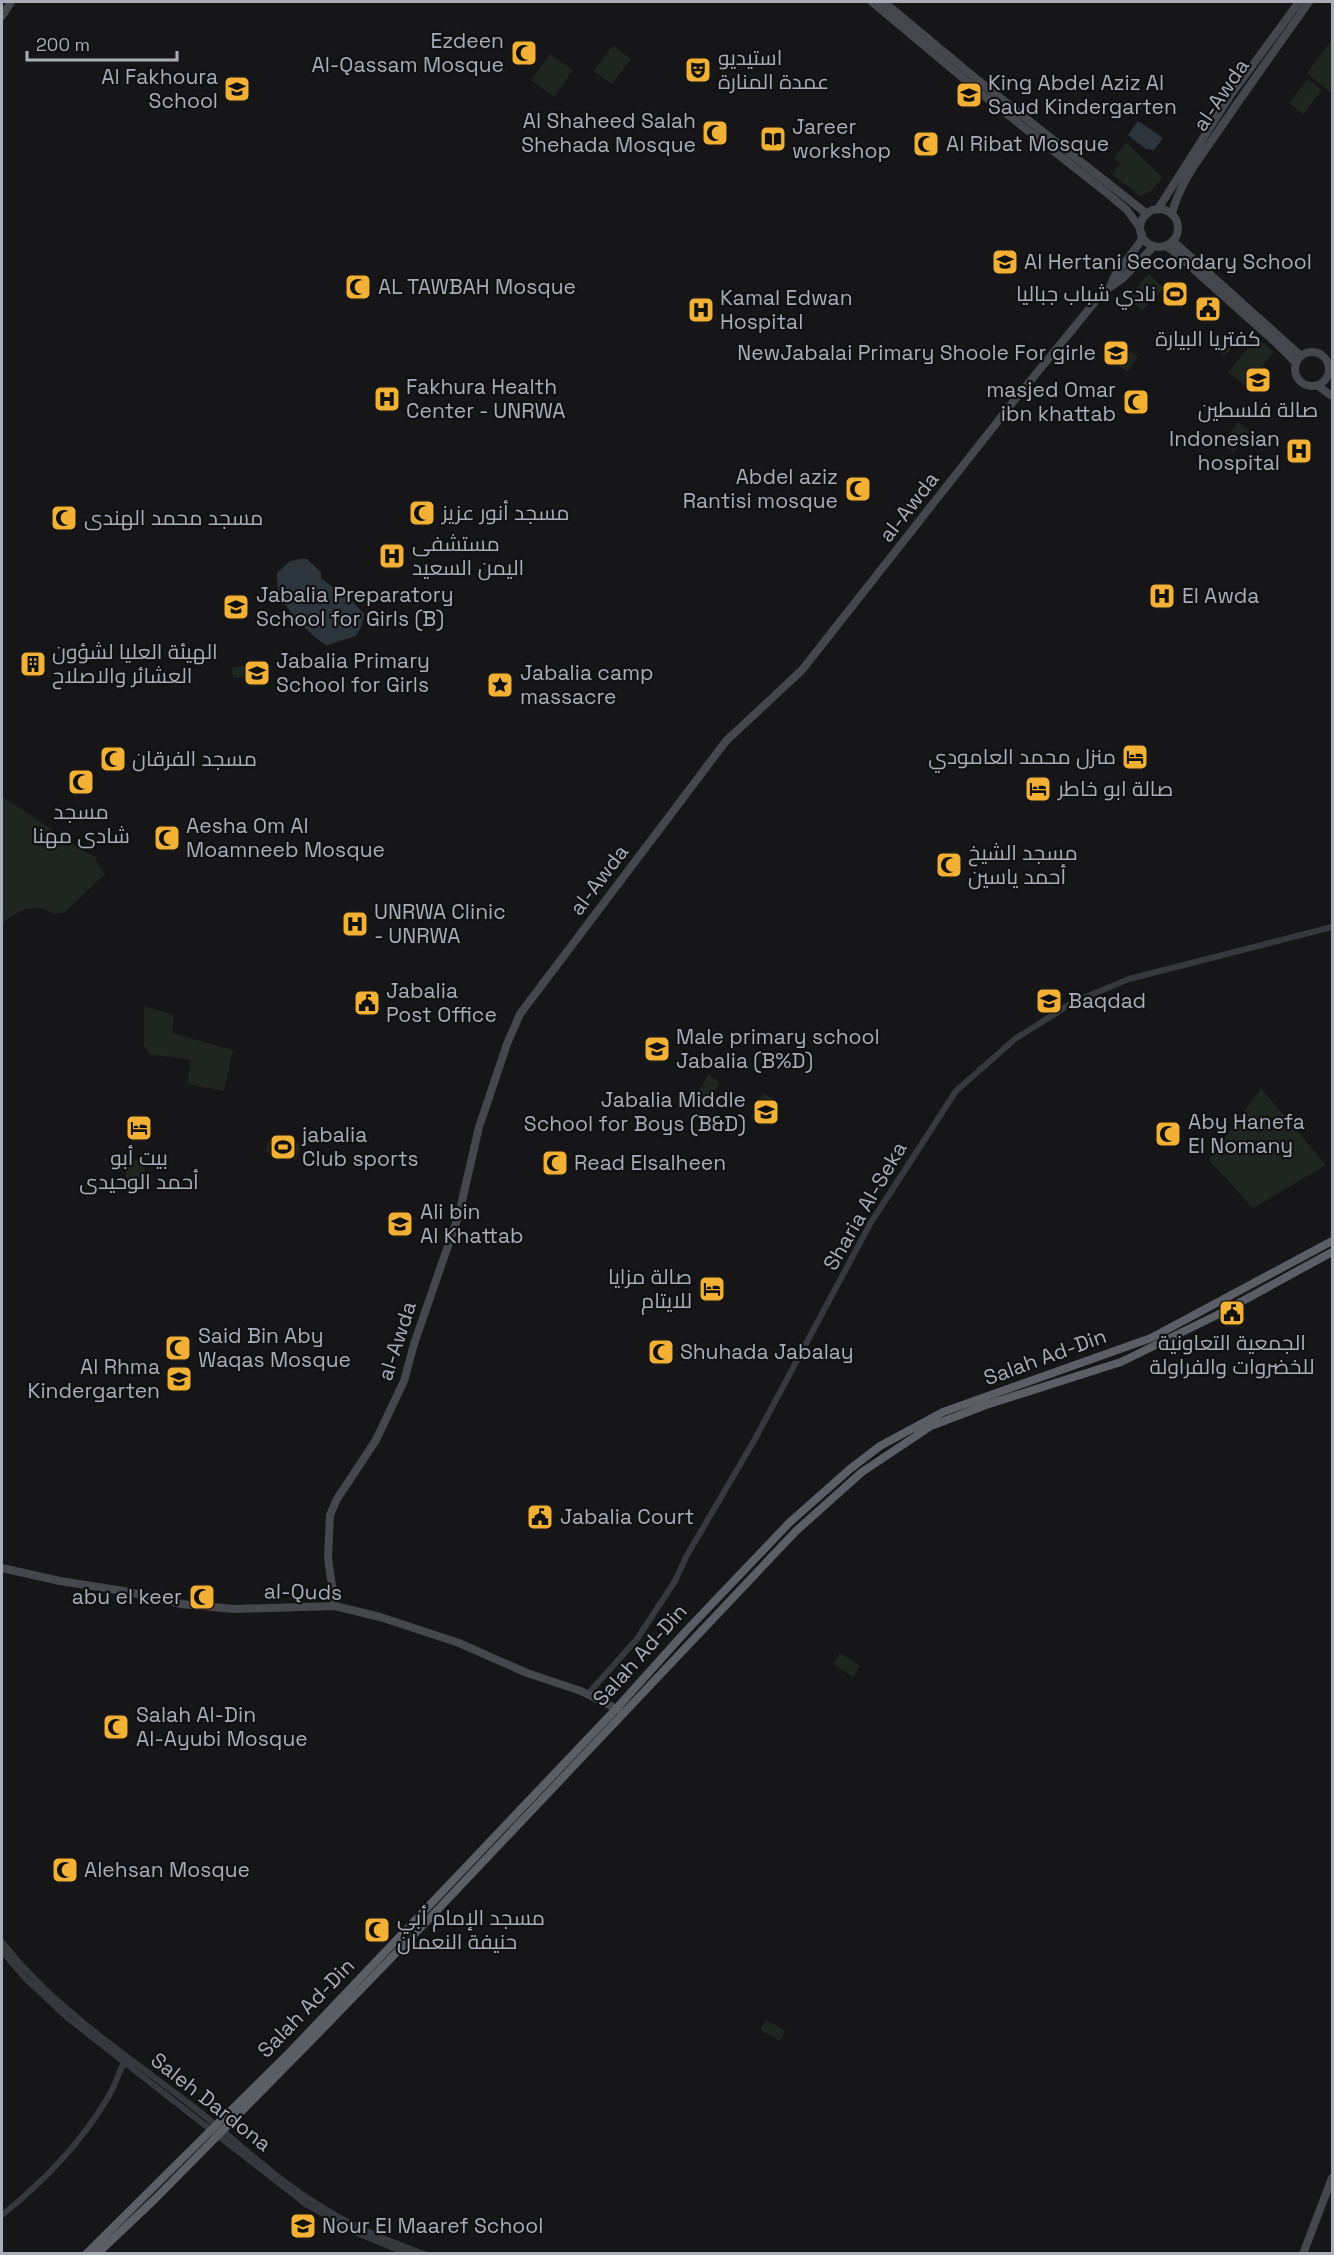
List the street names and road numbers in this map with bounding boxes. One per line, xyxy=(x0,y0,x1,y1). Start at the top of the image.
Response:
street label: al-Awda xyxy=(1187,53,1255,136)
street label: al-Awda xyxy=(873,466,944,547)
street label: al-Awda xyxy=(563,839,634,920)
street label: Sharia Al-Seka xyxy=(817,1136,912,1275)
street label: al-Awda xyxy=(371,1298,422,1384)
street label: Salah Ad-Din xyxy=(980,1322,1110,1391)
street label: al-Quds xyxy=(264,1577,342,1606)
street label: Salah Ad-Din xyxy=(587,1598,693,1711)
street label: Salah Ad-Din xyxy=(251,1952,360,2063)
street label: Saleh Dardona xyxy=(146,2046,277,2157)

